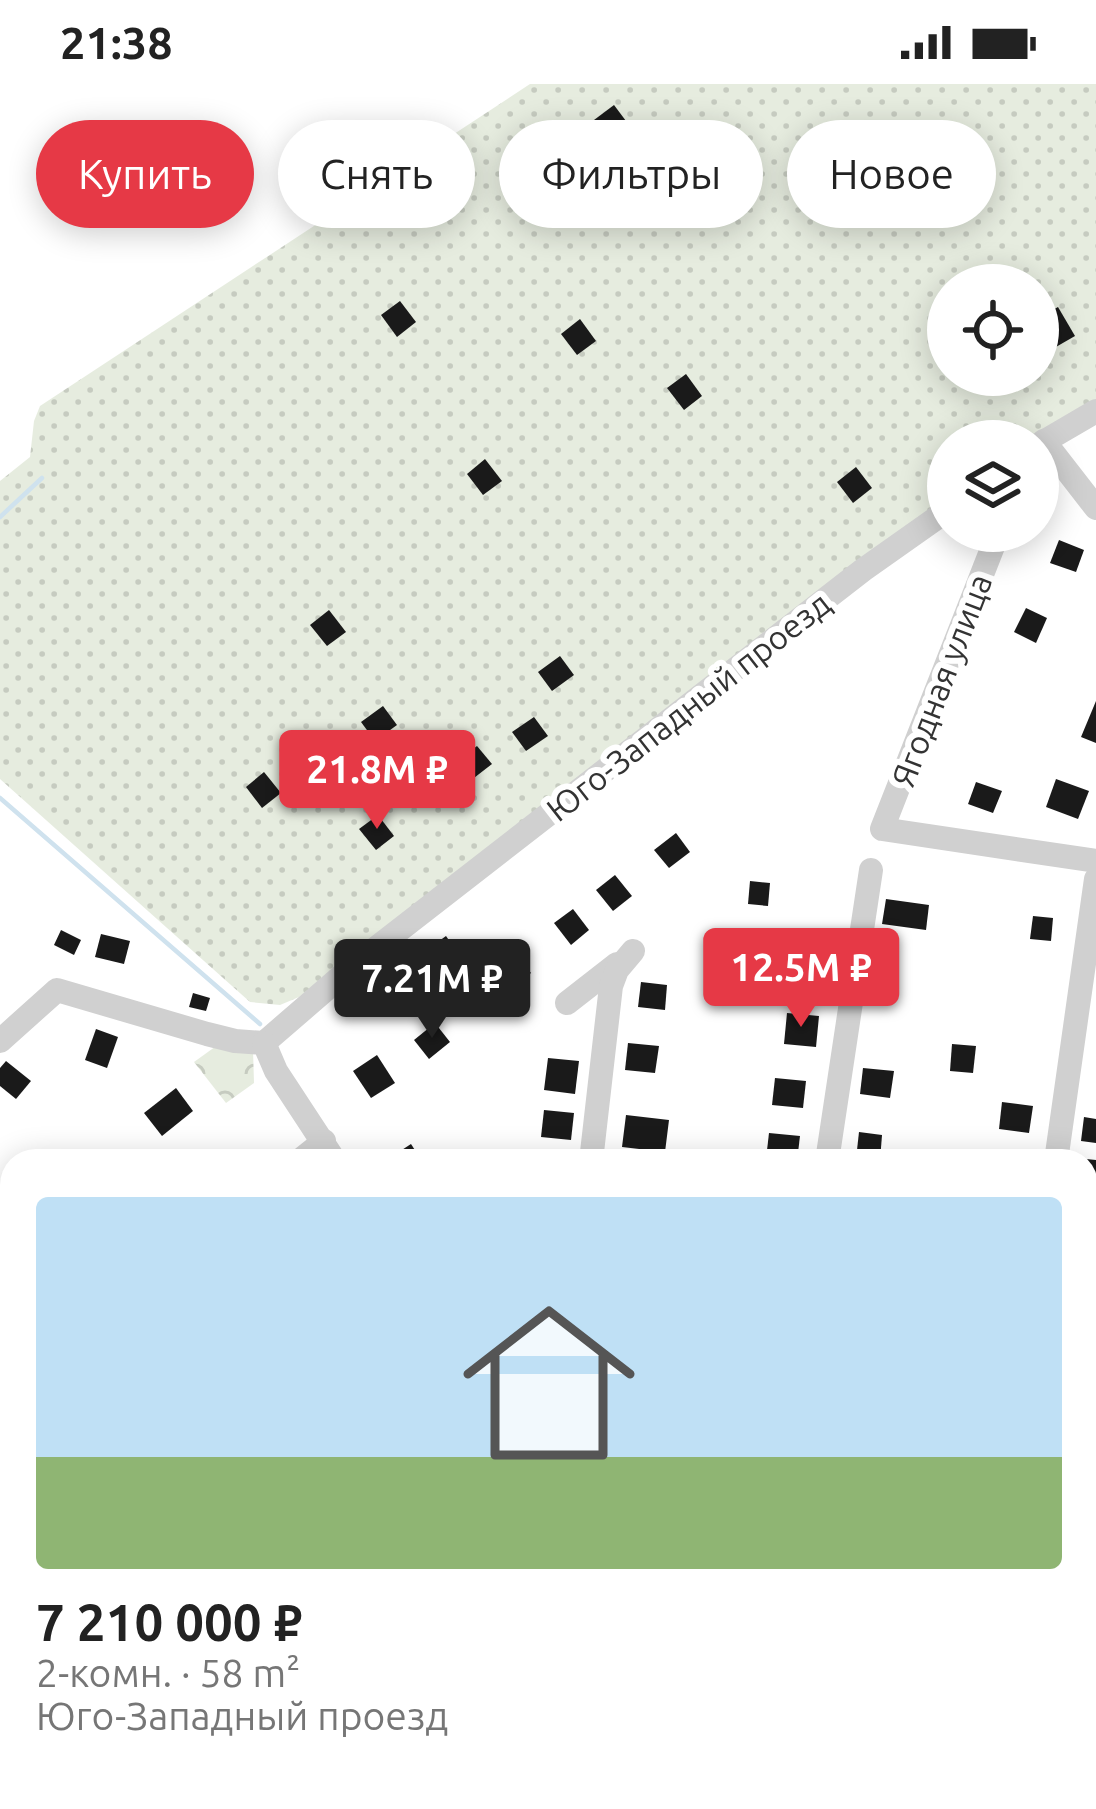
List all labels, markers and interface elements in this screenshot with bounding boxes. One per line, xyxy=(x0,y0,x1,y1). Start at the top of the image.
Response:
text: 21:38 xyxy=(60,17,173,68)
chip: Купить xyxy=(36,120,254,228)
chip: Снять xyxy=(278,120,475,228)
chip: Фильтры xyxy=(499,120,763,228)
chip: Новое xyxy=(787,120,996,228)
map controls xyxy=(927,264,1059,552)
button: locate xyxy=(927,264,1059,396)
button: layers xyxy=(927,420,1059,552)
street label: Ягодная улица xyxy=(884,569,998,791)
street label: Юго-Западный проезд xyxy=(539,584,837,828)
pin: 21.8M ₽ xyxy=(266,730,488,832)
text: 21.8M ₽ xyxy=(306,747,448,790)
pin: 12.5M ₽ xyxy=(690,928,912,1030)
pin: 7.21M ₽ xyxy=(321,939,543,1041)
text: 12.5M ₽ xyxy=(730,945,872,988)
text: 7.21M ₽ xyxy=(361,956,503,999)
icon: home xyxy=(441,1275,657,1491)
text: 7 210 000 ₽ xyxy=(36,1593,302,1651)
text: 2-комн. · 58 m² xyxy=(36,1651,300,1694)
text: Юго-Западный проезд xyxy=(36,1694,448,1737)

